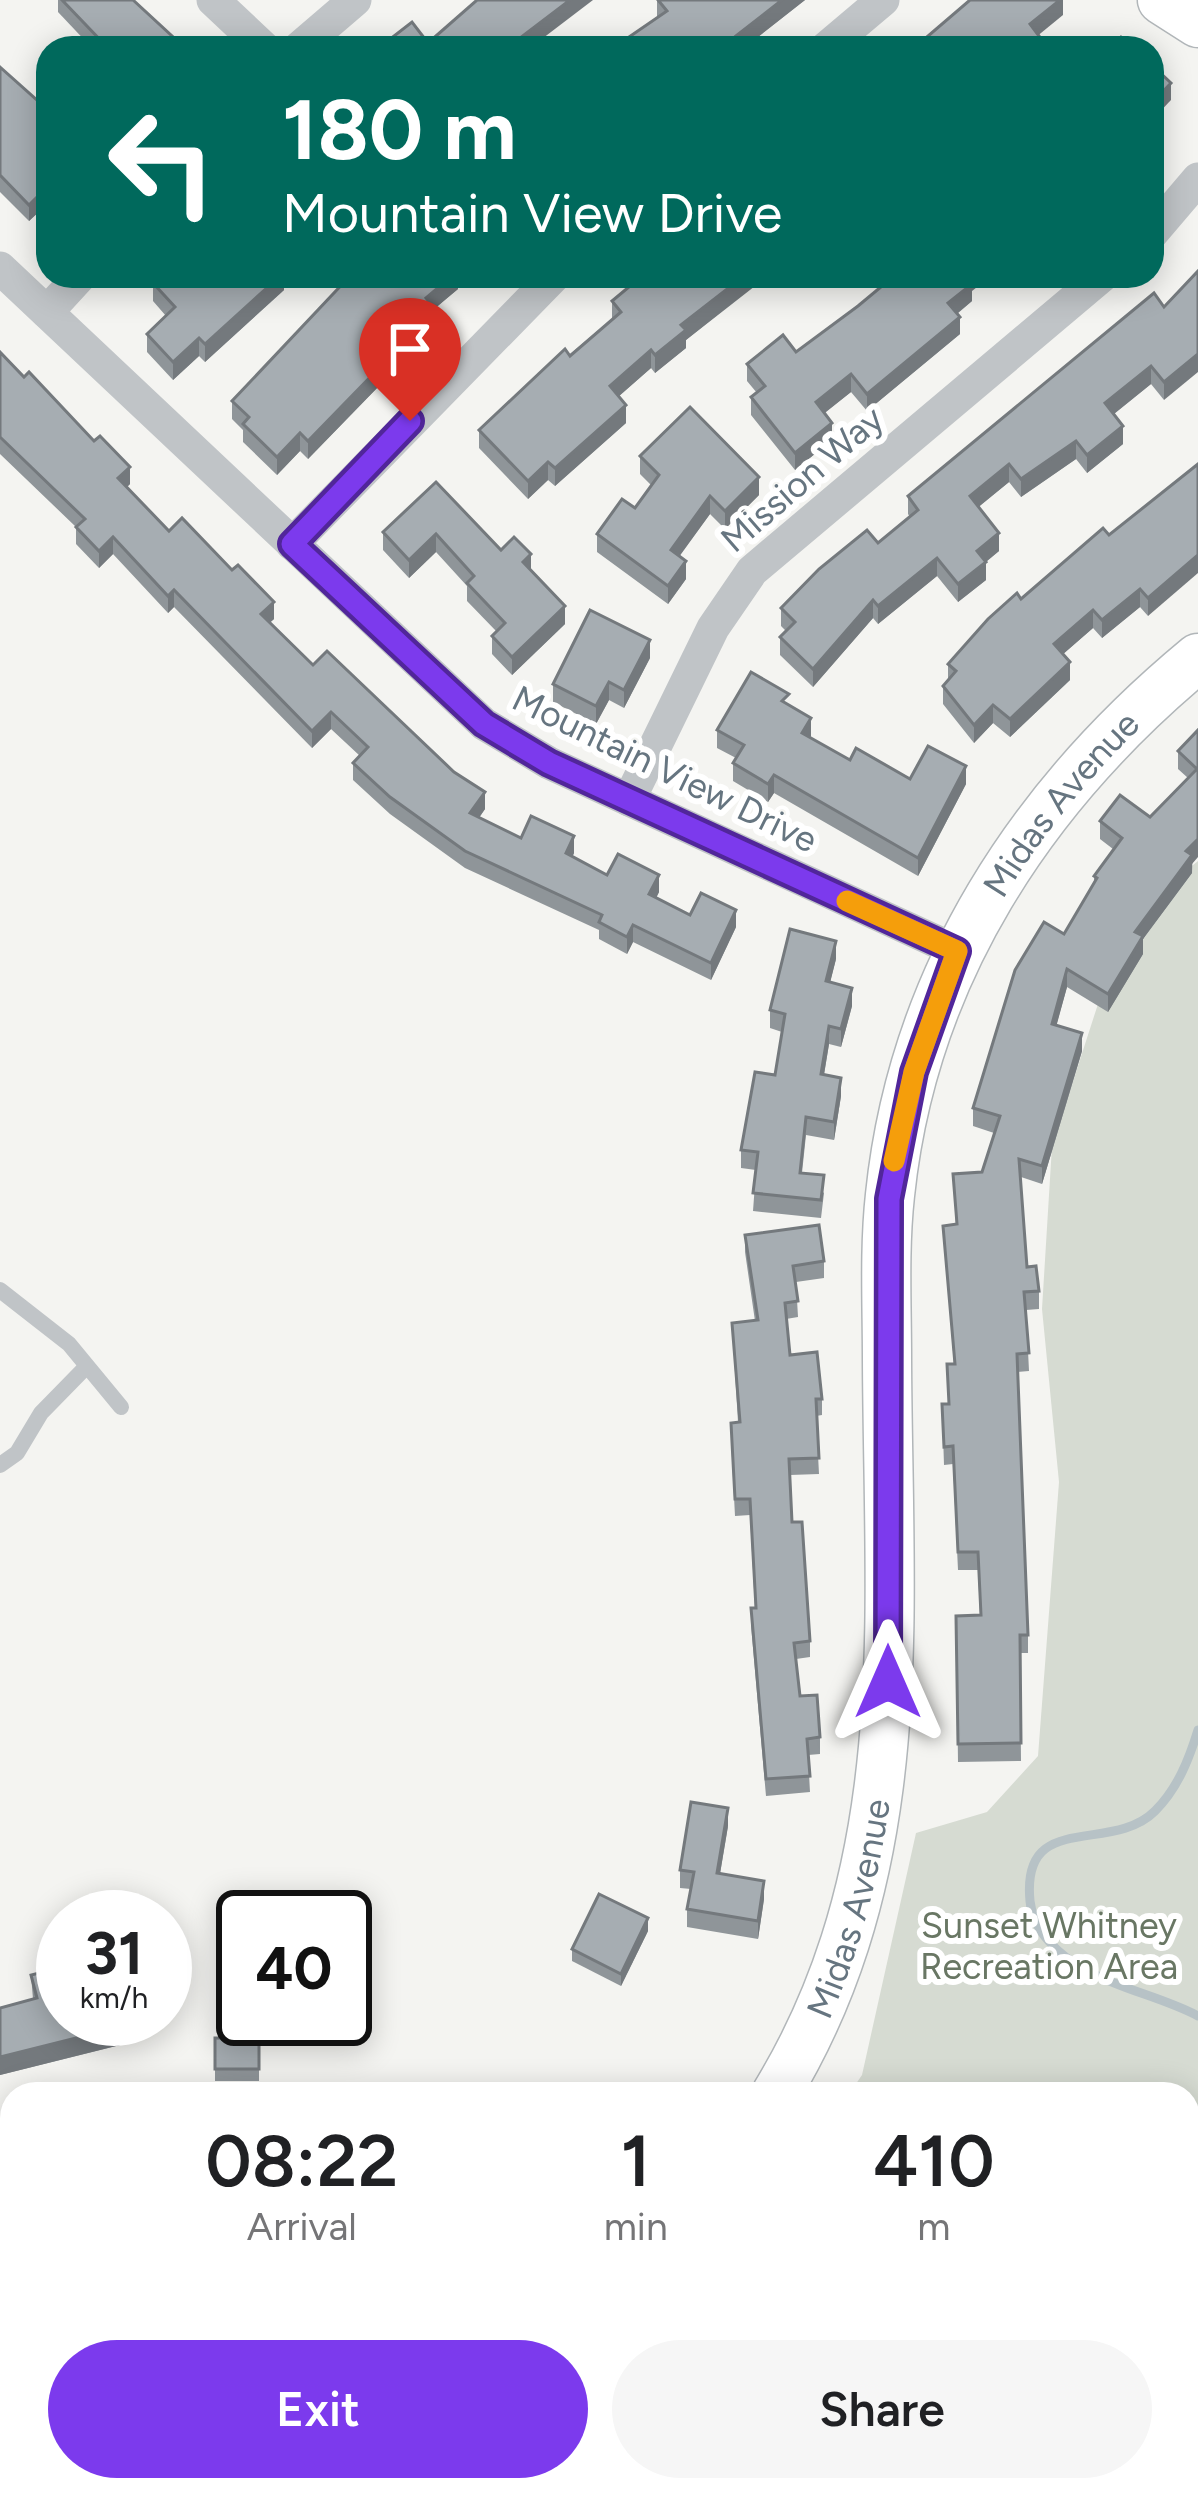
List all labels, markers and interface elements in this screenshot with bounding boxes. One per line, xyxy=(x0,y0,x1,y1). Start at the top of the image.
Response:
text: 180 m xyxy=(282,79,517,180)
icon: left xyxy=(84,84,240,240)
text: Mountain View Drive xyxy=(282,181,782,246)
pin xyxy=(359,298,461,421)
icon: arrive xyxy=(377,316,443,382)
street label: Mission Way xyxy=(712,397,892,561)
street label: Mountain View Drive xyxy=(506,677,824,861)
street label: Midas Avenue xyxy=(973,702,1147,904)
position arrow xyxy=(825,1619,951,1745)
street label: Midas Avenue xyxy=(797,1796,898,2024)
speed limit sign: 40 xyxy=(216,1890,372,2046)
park label: Sunset Whitney Recreation Area xyxy=(920,1904,1178,1988)
text: 31 xyxy=(85,1917,143,1989)
text: km/h xyxy=(80,1979,148,2016)
text: 08:22 xyxy=(205,2118,398,2204)
text: 1 xyxy=(621,2118,651,2204)
text: 410 xyxy=(873,2118,995,2204)
text: Arrival xyxy=(247,2203,357,2250)
text: min xyxy=(604,2203,668,2250)
text: m xyxy=(917,2203,950,2250)
button: Exit xyxy=(48,2340,588,2478)
button: Share xyxy=(612,2340,1152,2478)

